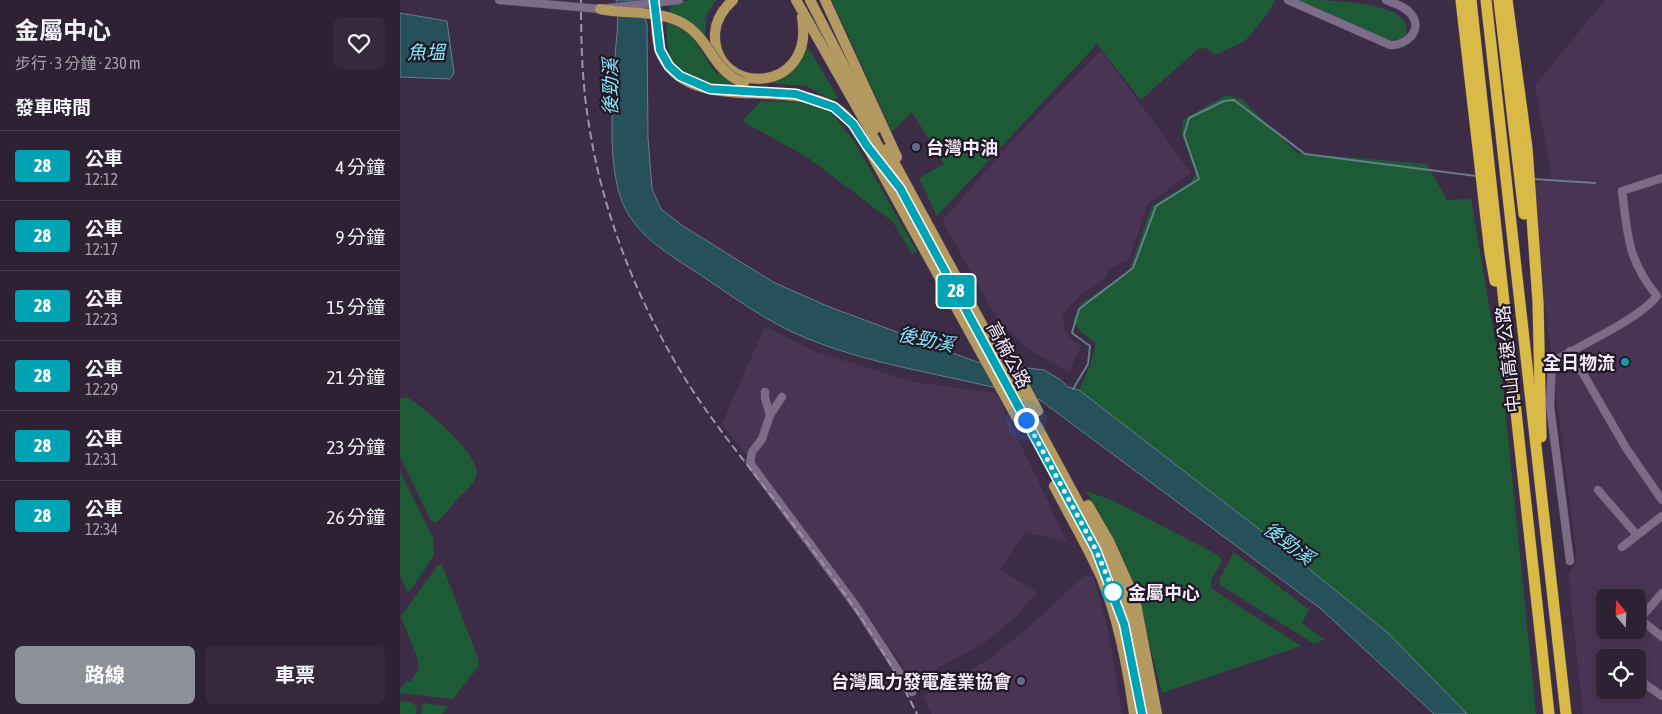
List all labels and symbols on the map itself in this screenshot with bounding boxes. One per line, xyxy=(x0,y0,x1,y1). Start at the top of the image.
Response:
water label: 魚塭 xyxy=(407,41,447,63)
water label: 後勁溪 xyxy=(599,56,621,116)
place label: 台灣中油 xyxy=(926,137,998,158)
marker: 台灣中油 xyxy=(910,141,922,153)
line badge: 28 xyxy=(934,275,978,307)
street label: 中山高速公路 xyxy=(1492,304,1524,414)
street label: 高楠公路 xyxy=(983,318,1035,392)
water label: 後勁溪 xyxy=(896,322,959,356)
place label: 全日物流 xyxy=(1543,352,1615,373)
marker: 全日物流 xyxy=(1619,356,1631,368)
your location xyxy=(1014,408,1039,433)
water label: 後勁溪 xyxy=(1260,517,1321,571)
marker: 金屬中心 xyxy=(1102,581,1124,603)
place label: 金屬中心 xyxy=(1128,582,1200,603)
north arrow xyxy=(1596,589,1646,639)
place label: 台灣風力發電產業協會 xyxy=(831,671,1012,692)
marker: 台灣風力發電產業協會 xyxy=(1015,675,1027,687)

